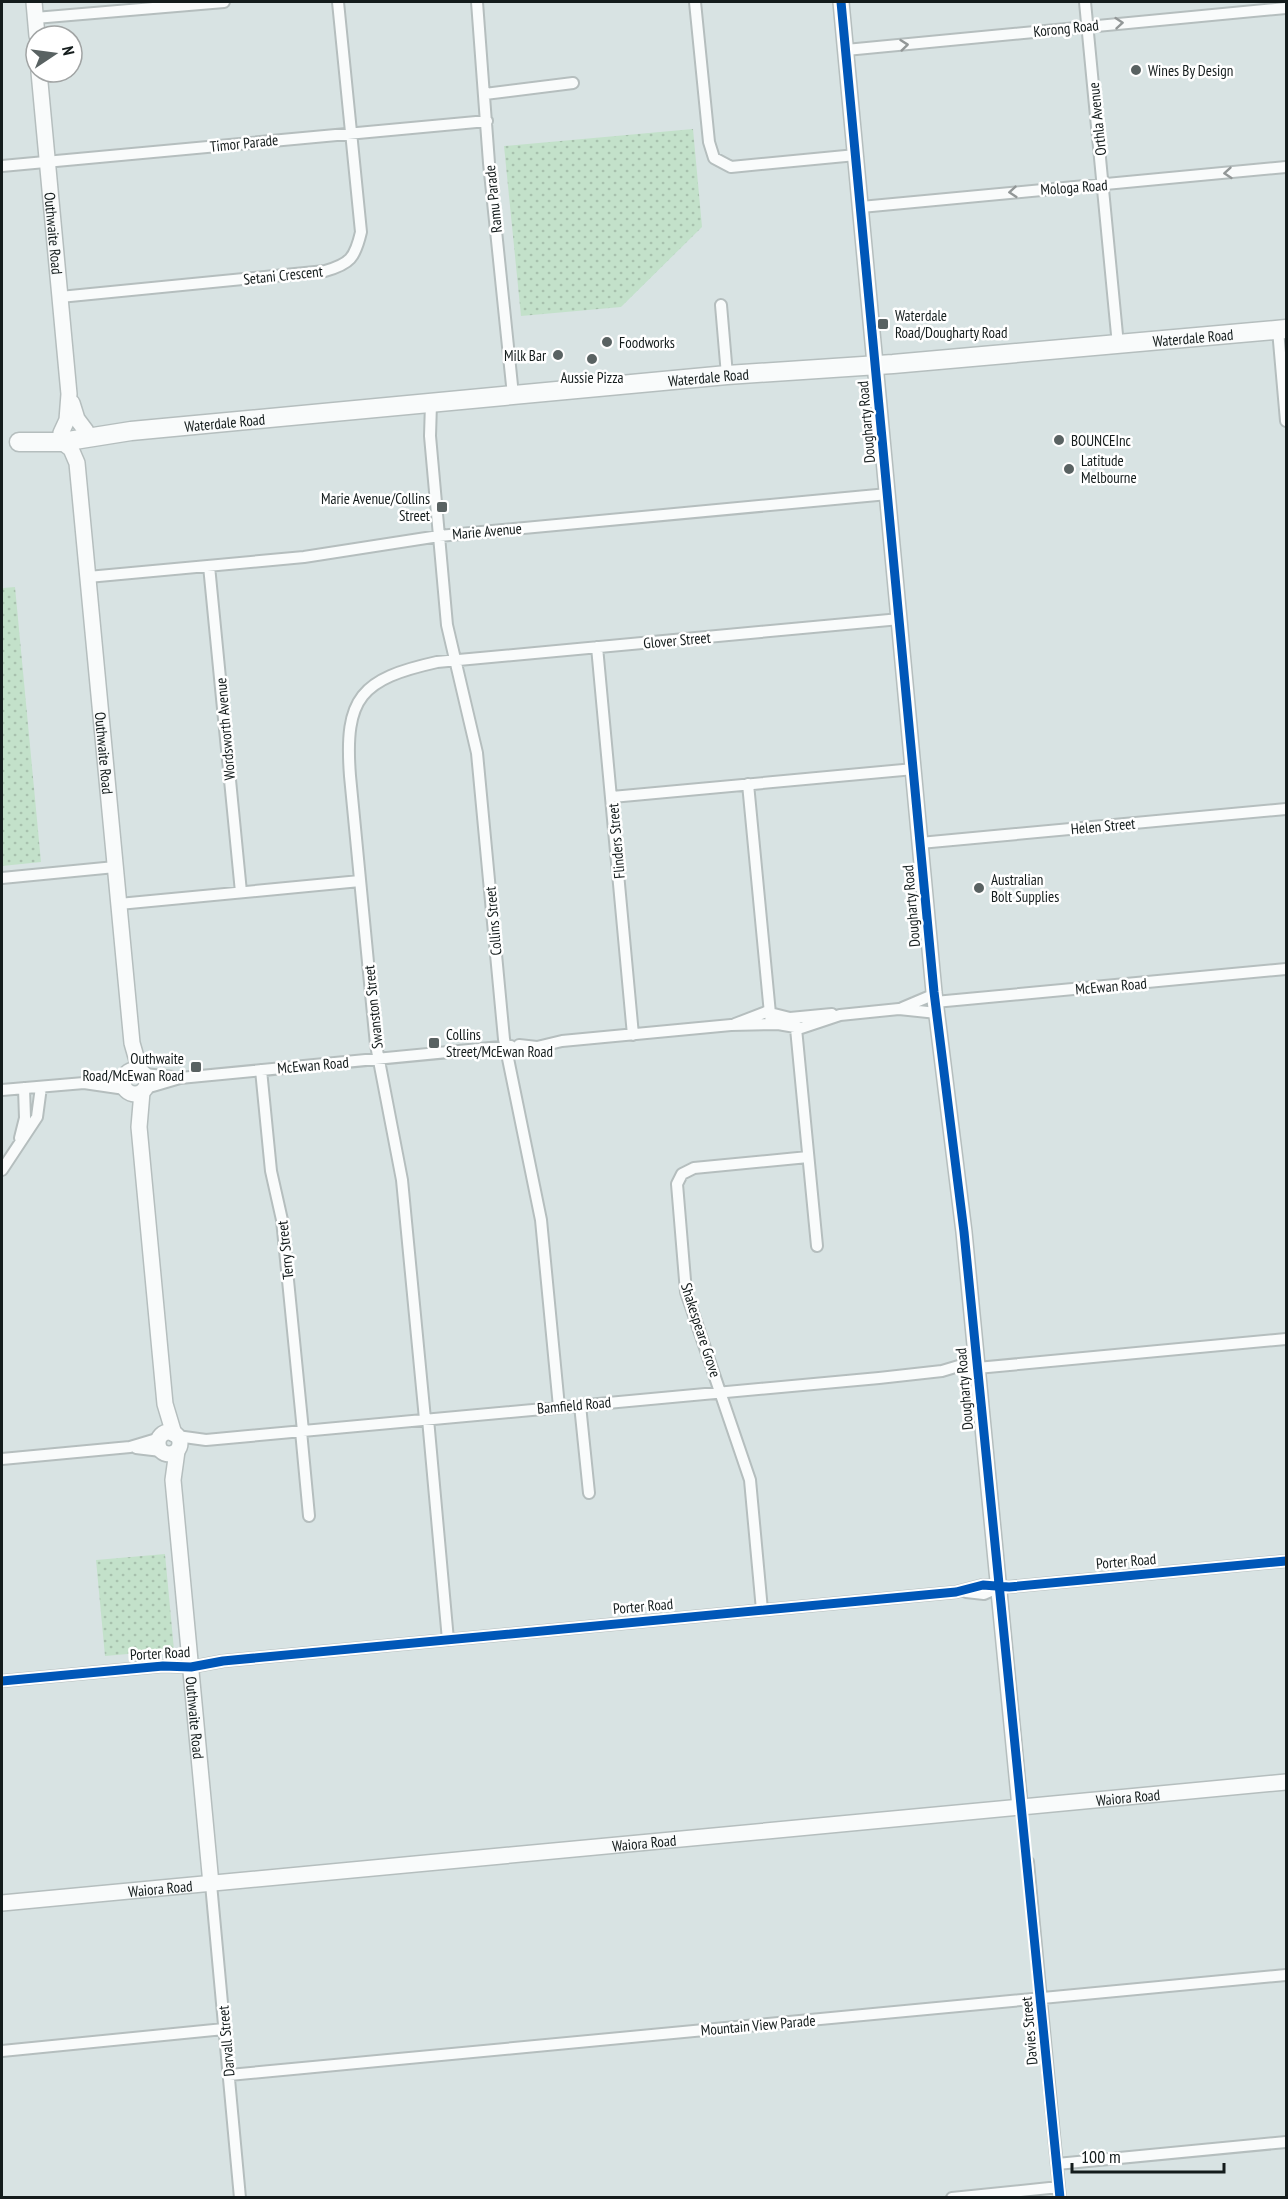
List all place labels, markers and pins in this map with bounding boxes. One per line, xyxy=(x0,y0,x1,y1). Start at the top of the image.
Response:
place label: Wines By Design xyxy=(1148,61,1233,80)
marker: Wines By Design xyxy=(1129,63,1143,77)
place label: Waterdale Road/Dougharty Road xyxy=(895,306,1007,342)
marker: Waterdale Road/Dougharty Road xyxy=(876,317,890,331)
place label: Foodworks xyxy=(619,333,675,352)
marker: Foodworks xyxy=(600,335,614,349)
place label: Milk Bar xyxy=(504,346,547,365)
marker: Milk Bar xyxy=(551,348,565,362)
marker: Aussie Pizza xyxy=(585,352,599,366)
place label: Aussie Pizza xyxy=(560,368,624,387)
place label: BOUNCEInc xyxy=(1071,431,1132,450)
marker: BOUNCEInc xyxy=(1052,433,1066,447)
place label: Latitude Melbourne xyxy=(1081,451,1137,487)
marker: Latitude Melbourne xyxy=(1062,462,1076,476)
place label: Marie Avenue/Collins Street xyxy=(321,489,430,525)
marker: Marie Avenue/Collins Street xyxy=(435,500,449,514)
place label: Australian Bolt Supplies xyxy=(991,870,1059,906)
marker: Australian Bolt Supplies xyxy=(972,881,986,895)
place label: Collins Street/McEwan Road xyxy=(446,1025,553,1061)
marker: Collins Street/McEwan Road xyxy=(427,1036,441,1050)
place label: Outhwaite Road/McEwan Road xyxy=(82,1049,184,1085)
marker: Outhwaite Road/McEwan Road xyxy=(189,1060,203,1074)

